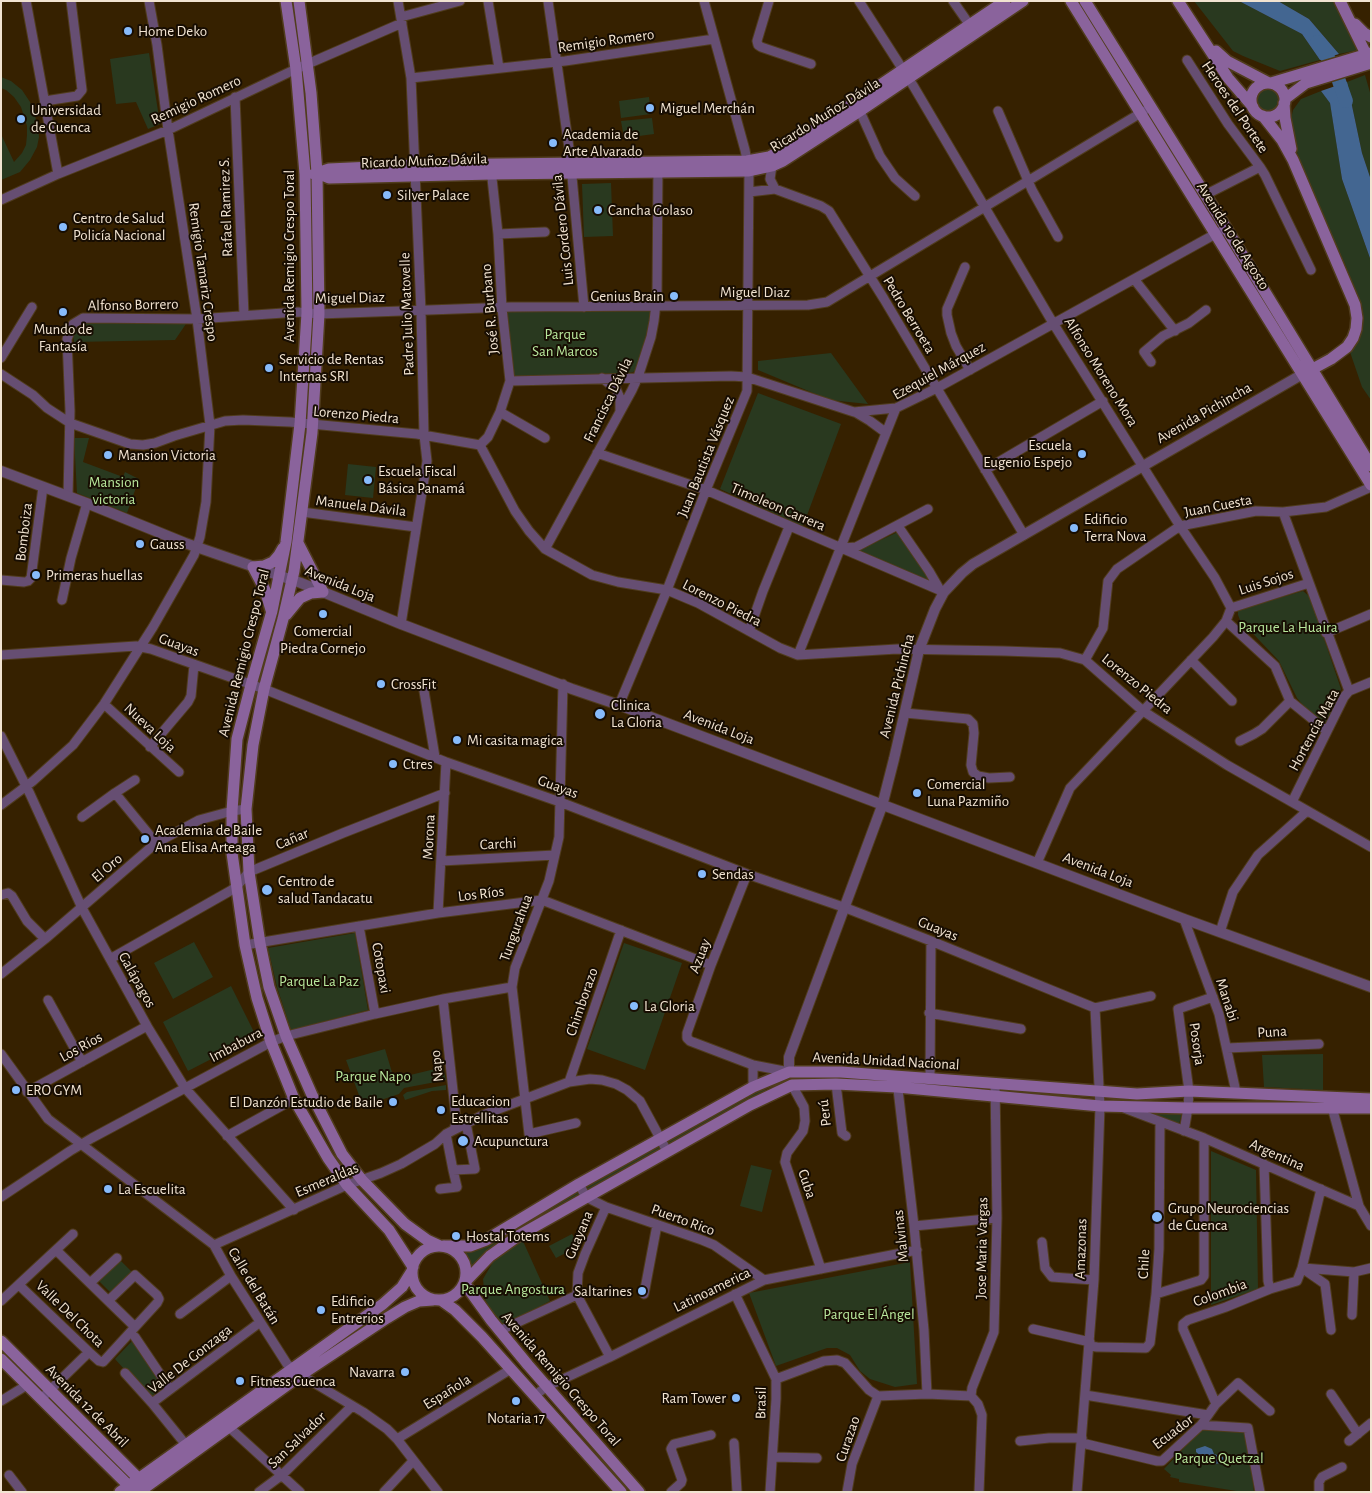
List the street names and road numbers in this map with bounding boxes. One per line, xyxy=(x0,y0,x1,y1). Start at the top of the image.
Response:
street label: Remigio Romero xyxy=(557,25,655,57)
street label: Heroes del Portete xyxy=(1198,58,1272,156)
street label: Remigio Romero xyxy=(148,71,244,129)
street label: Ricardo Muñoz Dávila xyxy=(767,74,883,156)
street label: Ricardo Muñoz Dávila xyxy=(361,150,487,172)
street label: Rafael Ramirez S. xyxy=(215,157,237,257)
street label: Avenida Remigio Crespo Toral xyxy=(280,170,298,342)
street label: Luis Cordero Dávila xyxy=(548,174,578,286)
street label: Avenida 10 de Agosto xyxy=(1193,179,1273,293)
street label: Remigio Tamariz Crespo xyxy=(184,201,222,343)
street label: Padre Julio Matovelle xyxy=(396,252,418,376)
street label: José R. Burbano xyxy=(477,263,503,355)
street label: Pedro Berroeta xyxy=(879,273,939,357)
street label: Miguel Diaz xyxy=(720,283,790,301)
street label: Miguel Diaz xyxy=(315,288,385,308)
street label: Alfonso Borrero xyxy=(87,295,179,315)
street label: Alfonso Moreno Mora xyxy=(1060,314,1142,430)
street label: Ezequiel Márquez xyxy=(889,338,989,404)
street label: Francisca Dávila xyxy=(580,355,636,445)
street label: Avenida Pichincha xyxy=(1153,378,1255,448)
street label: Juan Bautista Vásquez xyxy=(674,394,738,520)
street label: Lorenzo Piedra xyxy=(312,402,400,428)
street label: Timoleon Carrera xyxy=(728,479,828,535)
street label: Juan Cuesta xyxy=(1183,491,1253,521)
street label: Manuela Dávila xyxy=(315,492,407,520)
street label: Bomboiza xyxy=(11,502,37,562)
street label: Avenida Loja xyxy=(302,562,378,606)
street label: Luis Sojos xyxy=(1236,565,1296,599)
street label: Avenida Remigio Crespo Toral xyxy=(214,567,274,739)
street label: Lorenzo Piedra xyxy=(679,575,765,631)
street label: Guayas xyxy=(156,629,202,661)
street label: Avenida Pichincha xyxy=(875,632,919,740)
street label: Lorenzo Piedra xyxy=(1098,650,1176,718)
street label: Hortencia Mata xyxy=(1285,686,1343,774)
street label: Nueva Loja xyxy=(120,699,180,757)
street label: Avenida Loja xyxy=(681,705,757,749)
street label: Guayas xyxy=(535,771,581,803)
street label: Morona xyxy=(419,814,439,860)
street label: Cañar xyxy=(273,824,311,854)
street label: Carchi xyxy=(479,834,517,854)
street label: Avenida Loja xyxy=(1060,848,1136,892)
street label: El Oro xyxy=(88,850,126,886)
street label: Los Ríos xyxy=(457,882,505,906)
street label: Tungurahua xyxy=(496,892,536,964)
street label: Guayas xyxy=(915,913,961,945)
street label: Azuay xyxy=(685,936,715,976)
street label: Cotopaxi xyxy=(368,941,394,995)
street label: Galápagos xyxy=(114,949,160,1011)
street label: Chimborazo xyxy=(562,965,602,1039)
street label: Manabi xyxy=(1212,976,1242,1024)
street label: Posorja xyxy=(1185,1021,1209,1067)
street label: Puna xyxy=(1257,1022,1287,1042)
street label: Imbabura xyxy=(206,1024,266,1066)
street label: Los Ríos xyxy=(56,1028,106,1066)
street label: Avenida Unidad Nacional xyxy=(812,1048,960,1074)
street label: Napo xyxy=(426,1049,448,1083)
street label: Perú xyxy=(814,1099,836,1127)
street label: Argentina xyxy=(1247,1135,1307,1175)
street label: Esmeraldas xyxy=(293,1159,361,1201)
street label: Cuba xyxy=(794,1167,820,1201)
street label: Jose Maria Vargas xyxy=(972,1197,992,1299)
street label: Puerto Rico xyxy=(649,1200,717,1240)
street label: Guayana xyxy=(561,1208,597,1262)
street label: Malvinas xyxy=(889,1209,913,1263)
street label: Amazonas xyxy=(1071,1218,1091,1280)
street label: Calle del Batán xyxy=(224,1244,284,1328)
street label: Chile xyxy=(1134,1249,1154,1279)
street label: Latinoamerica xyxy=(671,1264,753,1316)
street label: Colombia xyxy=(1191,1275,1249,1311)
street label: Valle Del Chota xyxy=(32,1277,108,1351)
street label: Avenida Remigio Crespo Toral xyxy=(498,1308,624,1450)
street label: Valle De Gonzaga xyxy=(145,1321,235,1397)
street label: Avenida 12 de Abril xyxy=(42,1361,132,1451)
street label: Española xyxy=(420,1370,474,1414)
street label: Brasil xyxy=(752,1387,770,1419)
street label: San Salvador xyxy=(264,1408,330,1472)
street label: Ecuador xyxy=(1149,1411,1197,1453)
street label: Curazao xyxy=(832,1414,864,1464)

